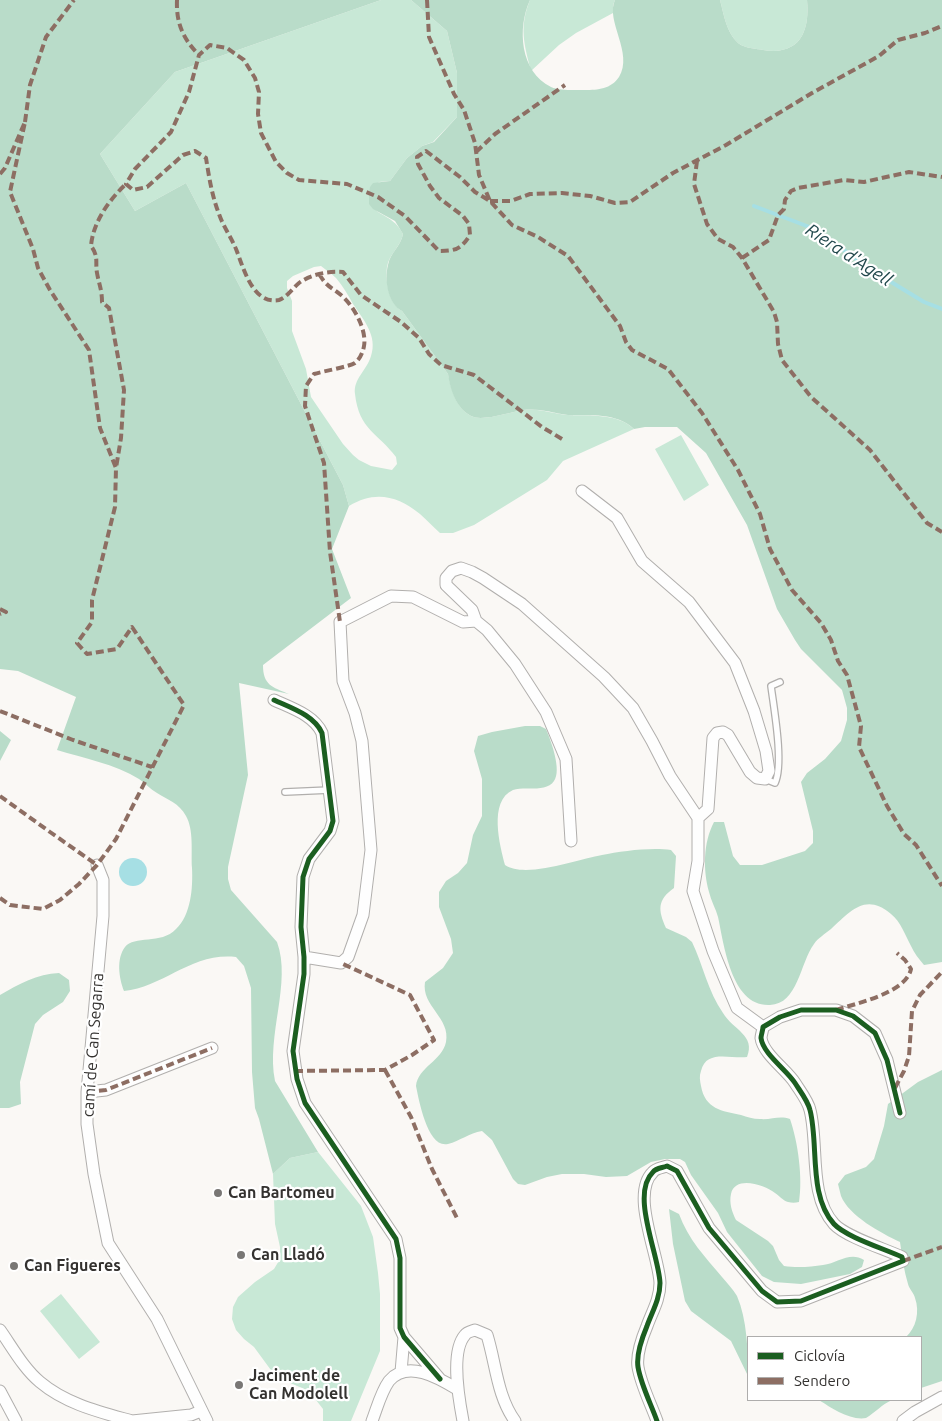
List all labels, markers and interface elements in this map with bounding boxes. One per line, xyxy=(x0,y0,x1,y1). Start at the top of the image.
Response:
water label: Riera d'Agell xyxy=(802,219,896,291)
street label: camí de Can Segarra xyxy=(78,972,108,1118)
place label: Can Bartomeu xyxy=(228,1183,335,1203)
marker: Can Bartomeu xyxy=(212,1187,224,1199)
place label: Can Lladó xyxy=(251,1245,325,1265)
marker: Can Lladó xyxy=(235,1249,247,1261)
place label: Can Figueres xyxy=(24,1256,121,1276)
marker: Can Figueres xyxy=(8,1260,20,1272)
legend xyxy=(747,1336,922,1401)
text: Ciclovía xyxy=(794,1347,845,1364)
place label: Jaciment de Can Modolell xyxy=(249,1366,348,1404)
text: Sendero xyxy=(794,1372,850,1389)
marker: Jaciment de Can Modolell xyxy=(233,1379,245,1391)

